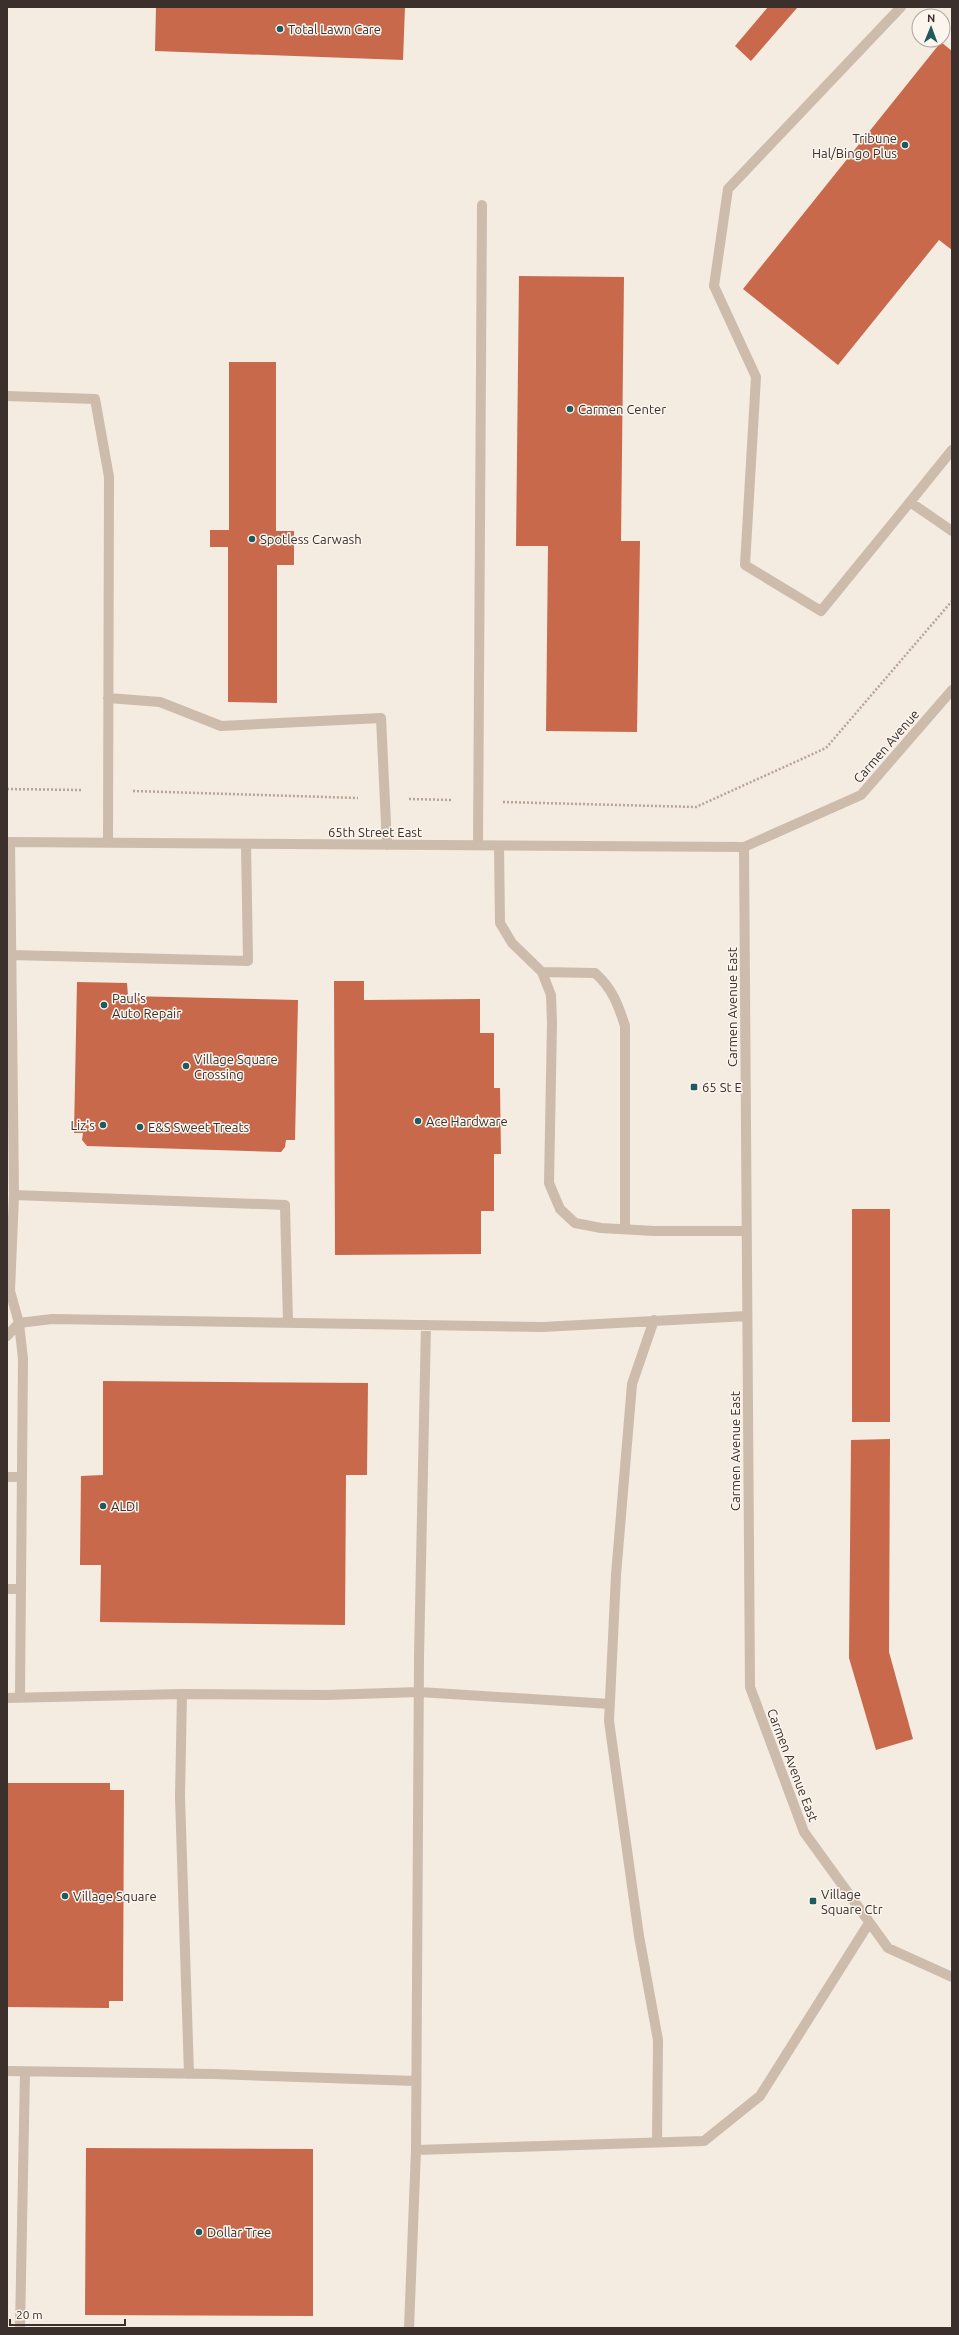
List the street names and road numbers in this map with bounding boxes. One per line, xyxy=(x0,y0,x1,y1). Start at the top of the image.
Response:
street label: Carmen Avenue xyxy=(850,707,922,785)
street label: 65th Street East xyxy=(328,825,422,839)
street label: Carmen Avenue East xyxy=(725,947,739,1067)
street label: Carmen Avenue East xyxy=(728,1391,742,1511)
street label: Carmen Avenue East xyxy=(765,1707,821,1823)

